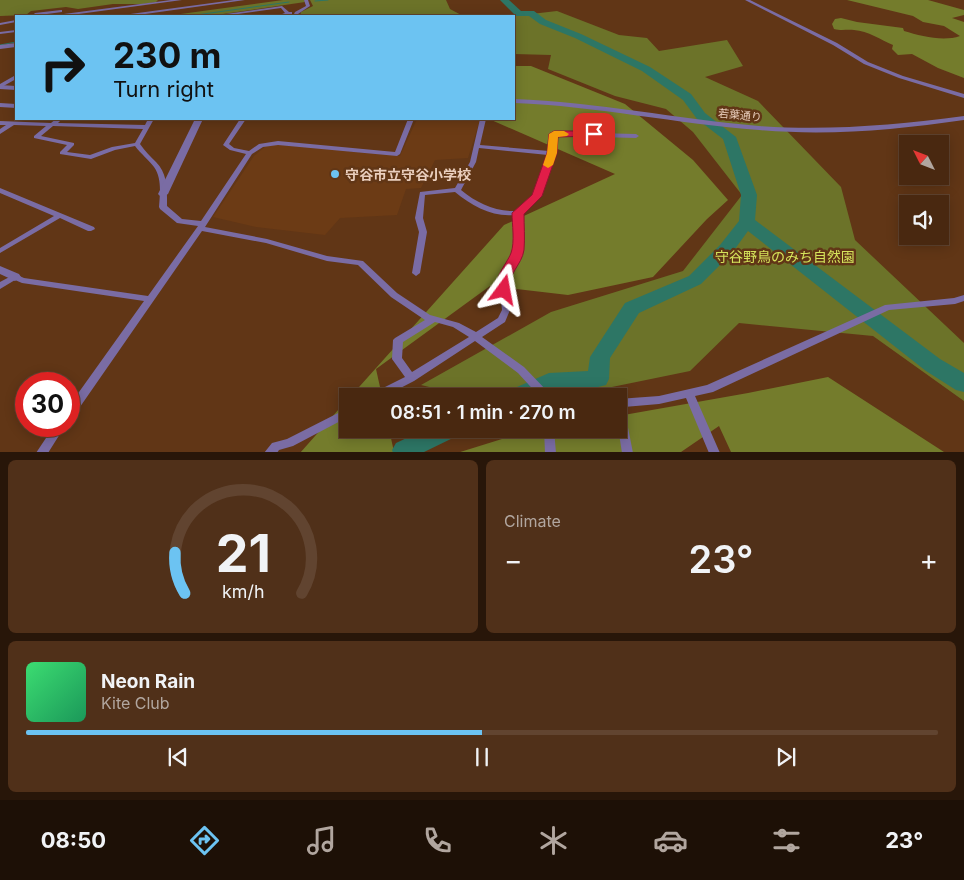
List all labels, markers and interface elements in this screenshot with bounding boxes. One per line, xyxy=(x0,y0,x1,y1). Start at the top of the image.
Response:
text: 230 m xyxy=(113,34,221,76)
icon: right xyxy=(30,35,95,100)
text: Turn right xyxy=(113,76,214,102)
street label: 若葉通り xyxy=(717,106,763,124)
pin xyxy=(573,113,615,155)
icon: arrive xyxy=(580,120,608,148)
north arrow xyxy=(899,135,949,185)
map controls xyxy=(899,135,949,245)
place label: 守谷市立守谷小学校 xyxy=(345,166,471,183)
marker: 守谷市立守谷小学校 xyxy=(329,168,341,180)
button: sound xyxy=(899,195,949,245)
park label: 守谷野鳥のみち自然園 xyxy=(715,248,855,265)
position arrow xyxy=(477,263,529,315)
speed limit sign: 30 xyxy=(15,372,80,437)
text: 08:51 · 1 min · 270 m xyxy=(390,401,576,424)
text: Climate xyxy=(504,511,561,531)
text: 21 xyxy=(215,522,271,585)
text: 23° xyxy=(689,536,753,582)
text: − xyxy=(504,543,523,577)
text: + xyxy=(919,543,938,577)
text: km/h xyxy=(222,581,264,602)
text: Neon Rain xyxy=(101,670,195,693)
text: Kite Club xyxy=(101,693,170,713)
icon: previous xyxy=(164,743,192,771)
icon: pause xyxy=(468,743,496,771)
icon: next xyxy=(772,743,800,771)
icon: directions xyxy=(187,823,222,858)
icon: music xyxy=(304,823,339,858)
icon: phone xyxy=(420,823,455,858)
icon: climate xyxy=(536,823,571,858)
icon: car xyxy=(653,823,688,858)
icon: filters xyxy=(769,823,804,858)
text: 08:50 xyxy=(41,827,106,853)
text: 23° xyxy=(885,827,923,853)

